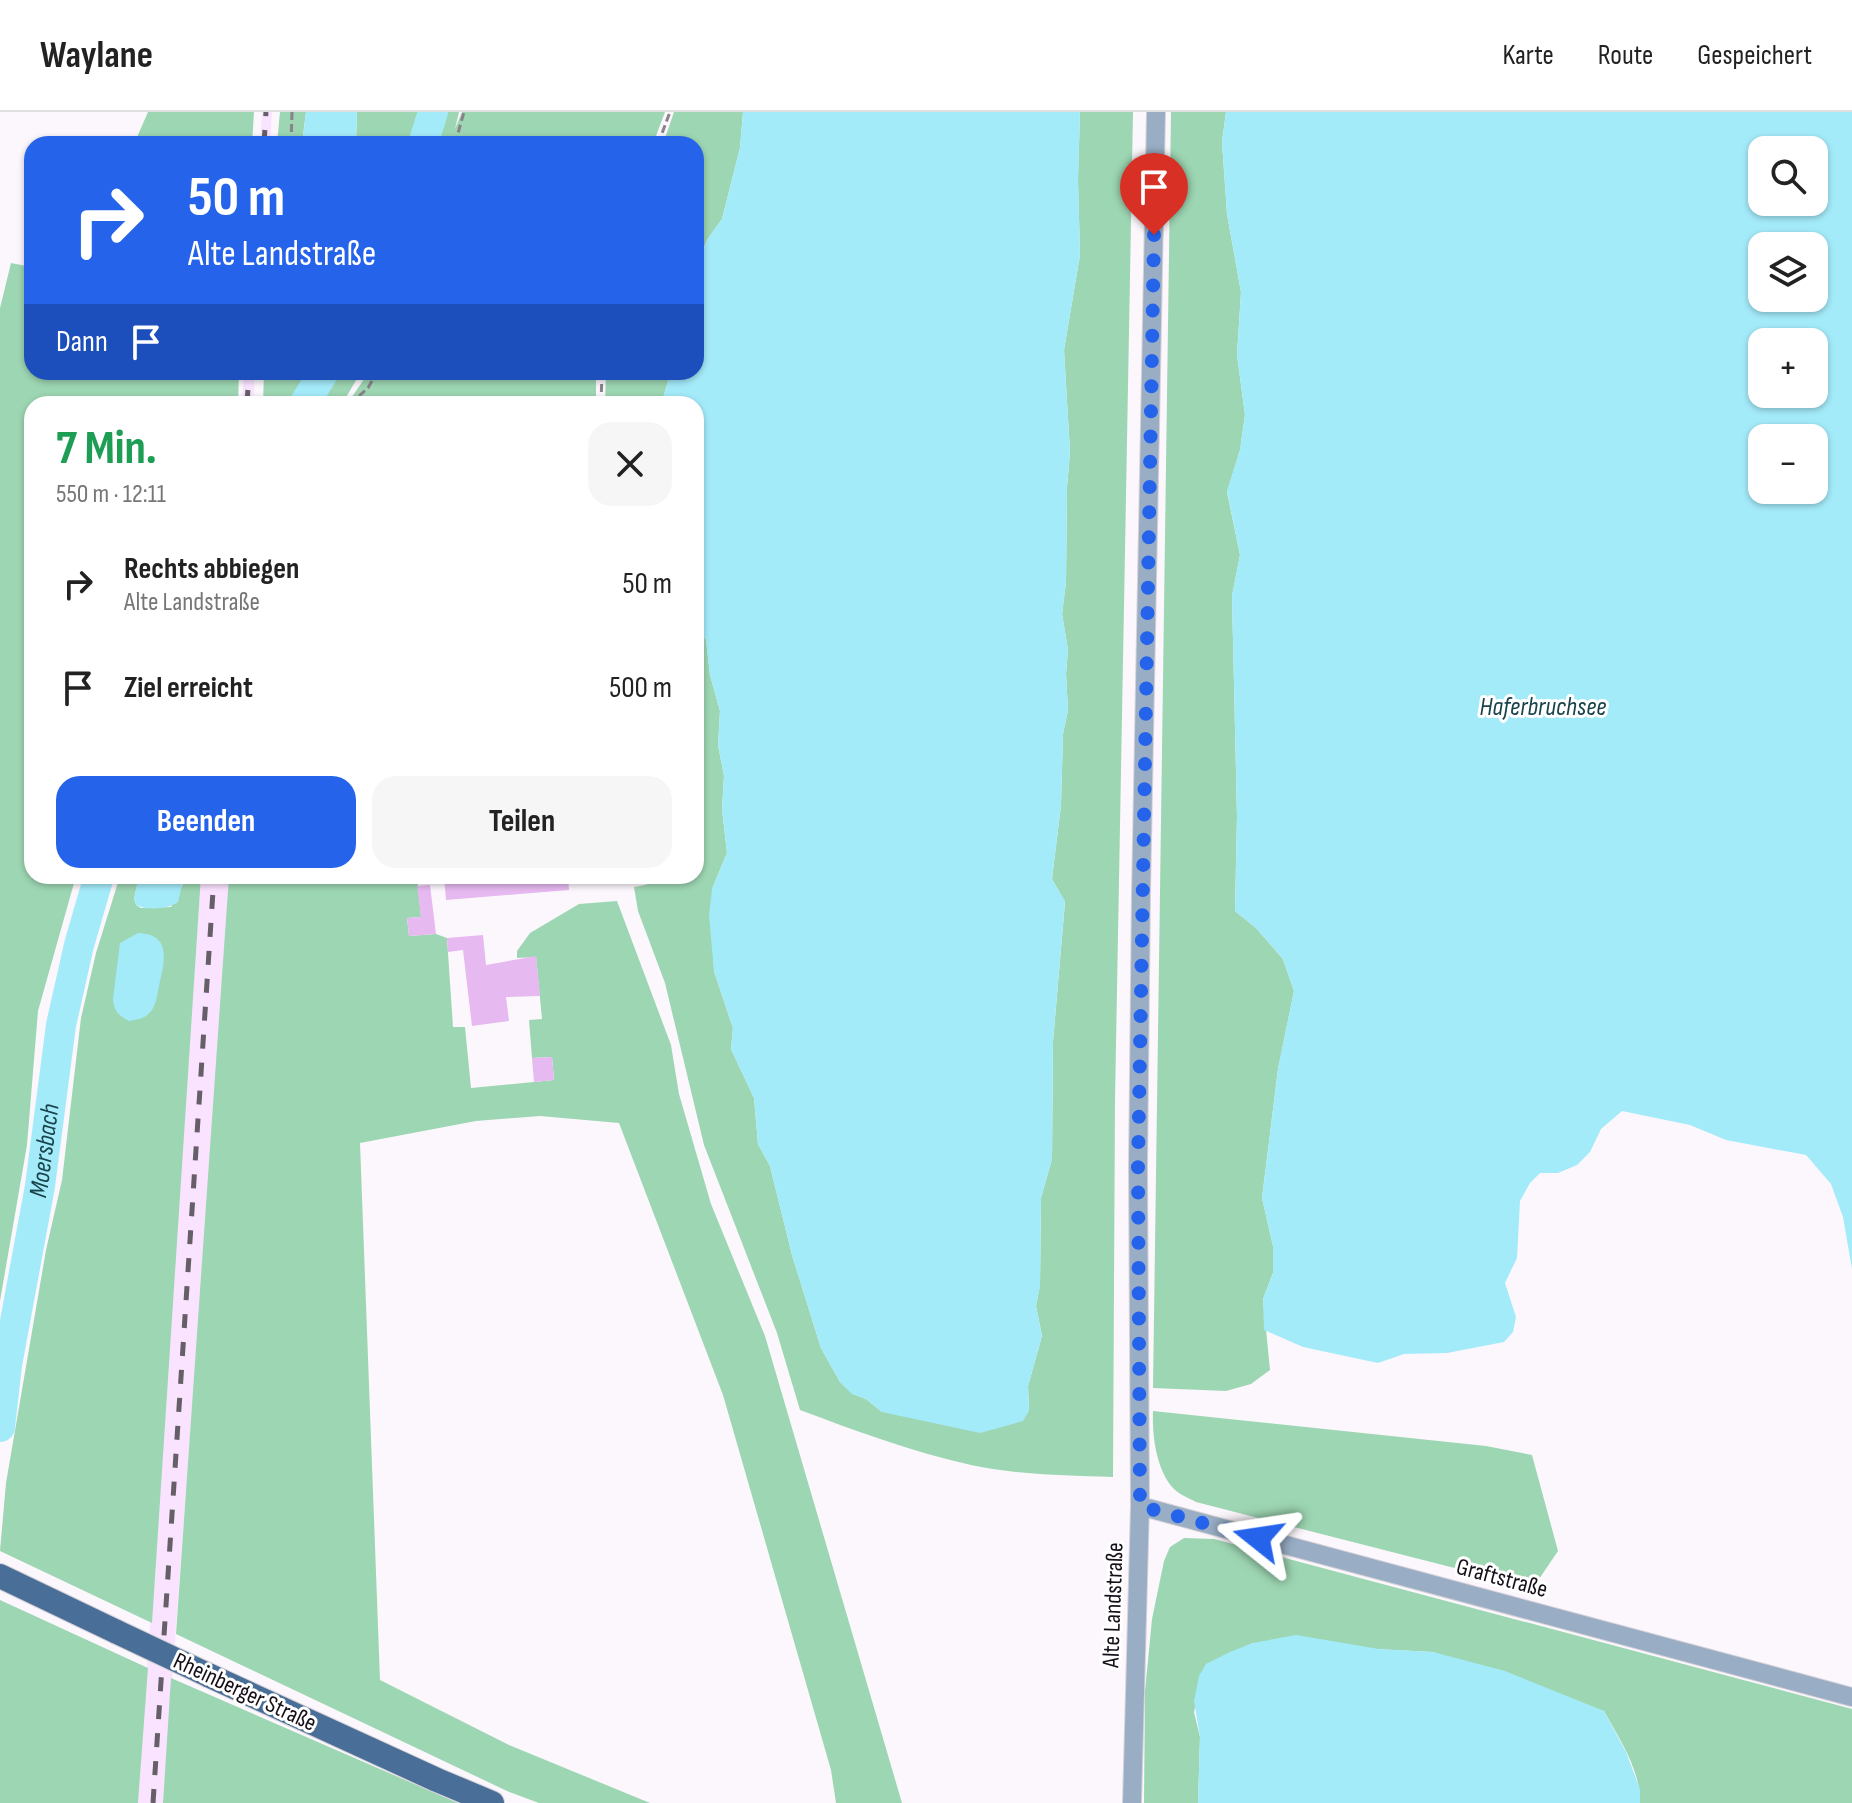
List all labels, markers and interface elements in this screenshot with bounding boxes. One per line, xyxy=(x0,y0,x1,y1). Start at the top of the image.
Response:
text: Waylane xyxy=(40,33,153,78)
text: Karte xyxy=(1503,39,1554,72)
text: Route xyxy=(1598,39,1653,72)
text: Gespeichert xyxy=(1697,39,1812,72)
map controls xyxy=(1748,136,1828,504)
button: search xyxy=(1748,136,1828,216)
pin xyxy=(1120,153,1188,235)
text: 50 m xyxy=(188,165,285,232)
icon: arrive xyxy=(1132,165,1176,209)
icon: right xyxy=(56,168,160,272)
button: layers xyxy=(1748,232,1828,312)
text: Alte Landstraße xyxy=(188,233,376,276)
icon: arrive xyxy=(124,320,168,364)
text: Dann xyxy=(56,324,108,360)
button: + xyxy=(1748,328,1828,408)
text: 7 Min. xyxy=(56,420,157,477)
button: close xyxy=(588,422,672,506)
button: − xyxy=(1748,424,1828,504)
text: 550 m · 12:11 xyxy=(56,479,166,510)
text: Rechts abbiegen xyxy=(124,551,299,587)
icon: right xyxy=(56,562,100,606)
text: 50 m xyxy=(623,566,672,602)
text: Alte Landstraße xyxy=(124,587,260,618)
icon: arrive xyxy=(56,666,100,710)
text: Ziel erreicht xyxy=(124,670,253,706)
text: 500 m xyxy=(609,670,672,706)
water label: Haferbruchsee xyxy=(1480,692,1606,723)
button: Beenden xyxy=(56,776,356,868)
button: Teilen xyxy=(372,776,672,868)
water label: Moersbach xyxy=(23,1102,66,1200)
position arrow xyxy=(1216,1496,1300,1580)
street label: Alte Landstraße xyxy=(1096,1542,1130,1669)
street label: Graftstraße xyxy=(1453,1552,1551,1604)
street label: Rheinberger Straße xyxy=(169,1646,321,1738)

